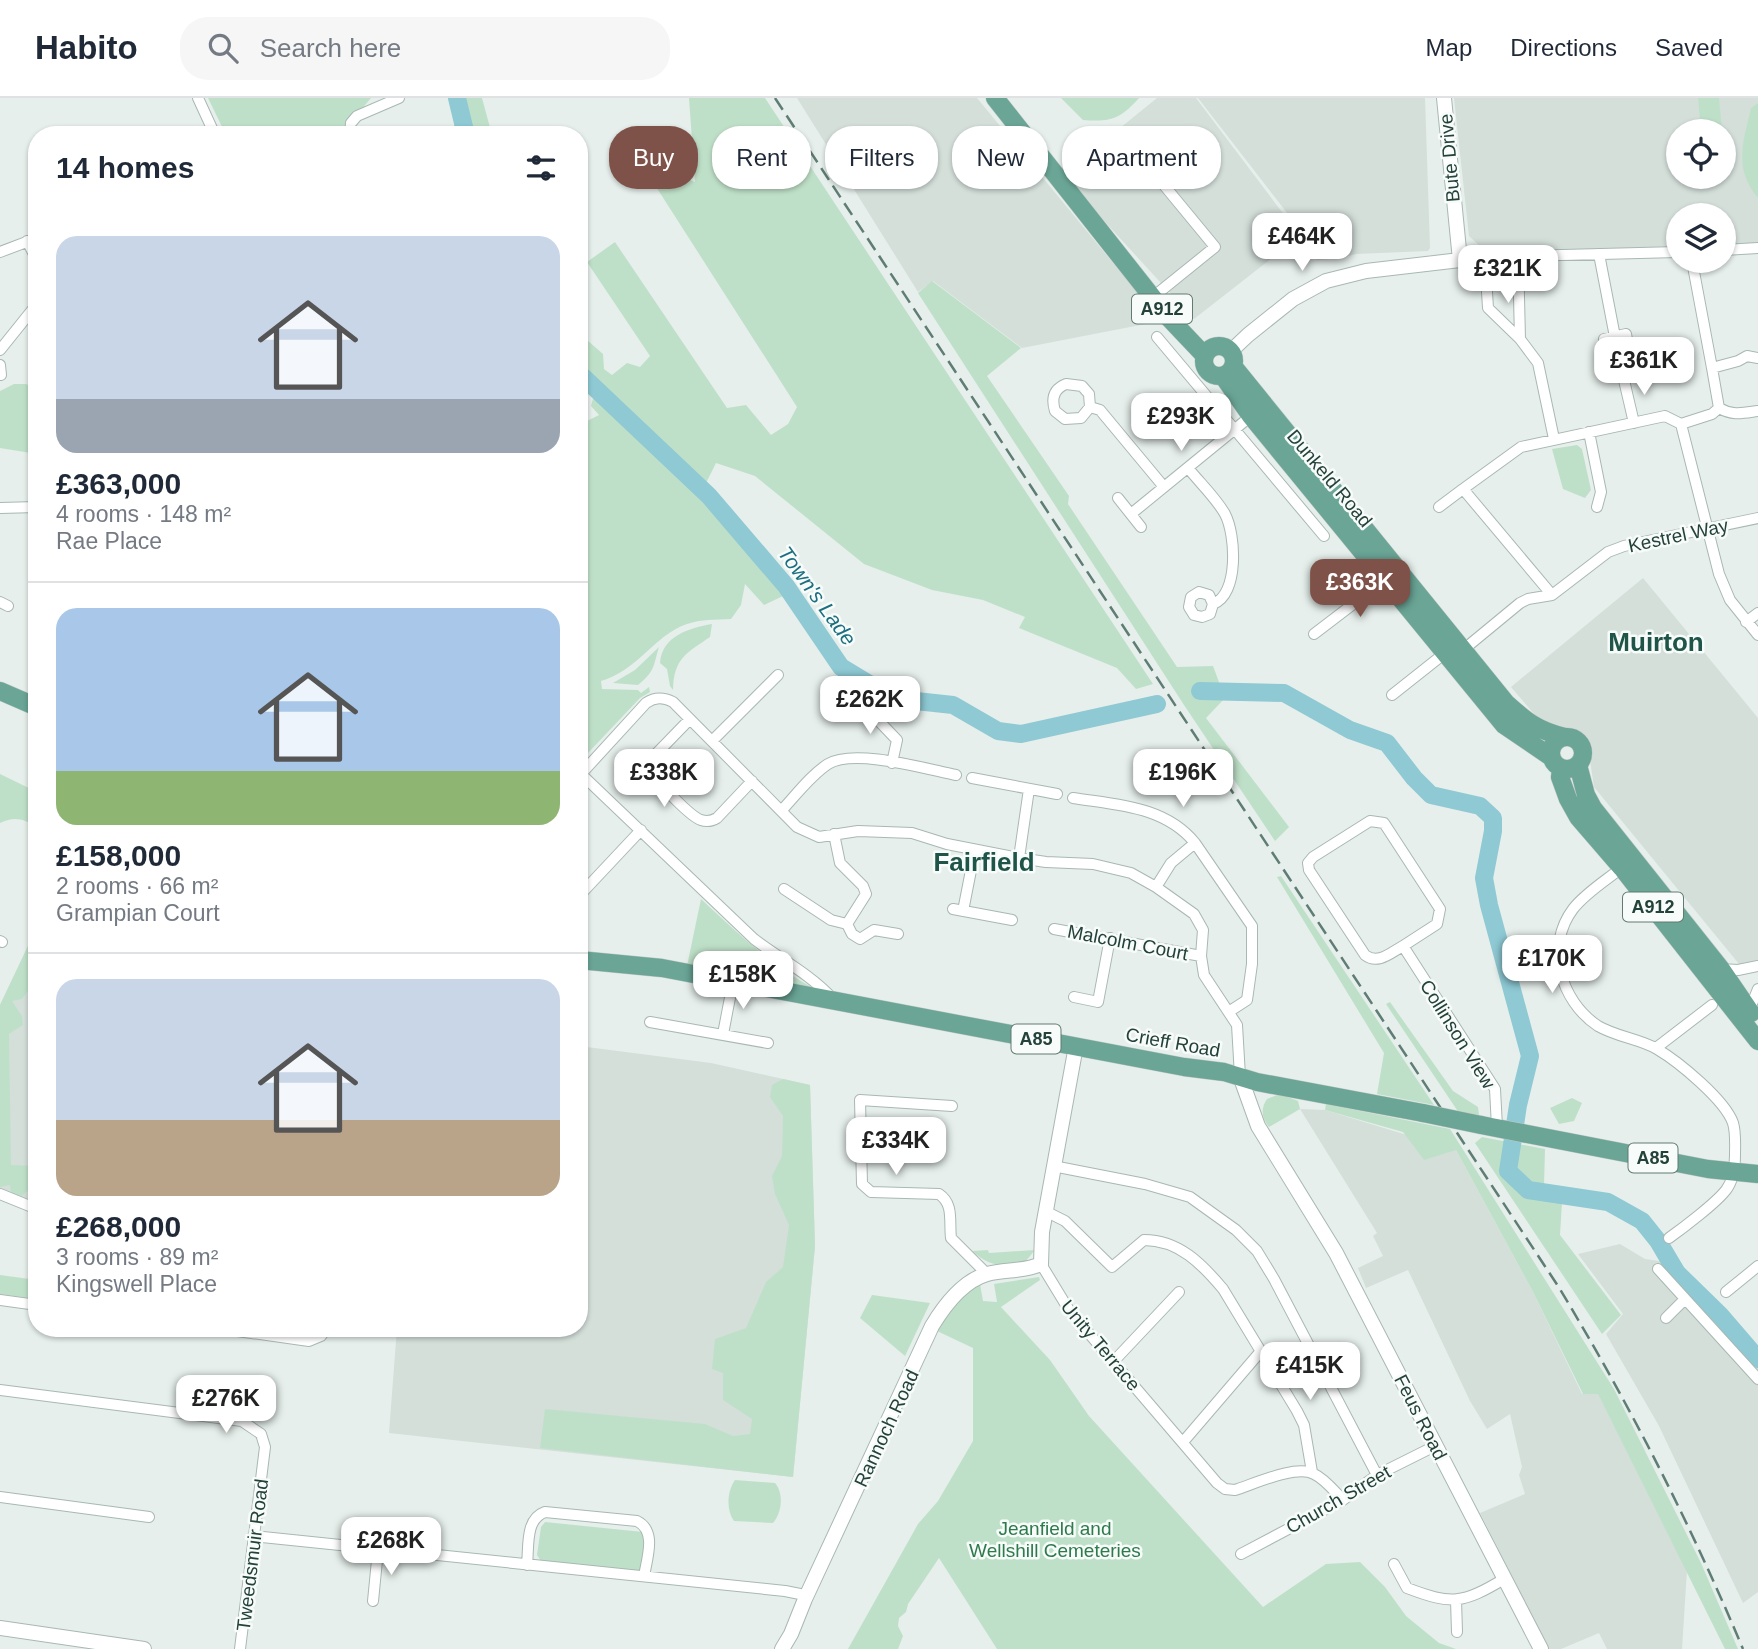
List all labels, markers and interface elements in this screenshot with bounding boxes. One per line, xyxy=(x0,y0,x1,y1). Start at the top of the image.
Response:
search box xyxy=(180,17,670,80)
text: Habito xyxy=(35,29,138,66)
icon: search xyxy=(204,29,242,67)
text: Search here xyxy=(260,33,401,63)
text: Map xyxy=(1426,34,1472,61)
text: Directions xyxy=(1510,34,1617,61)
text: Saved xyxy=(1655,34,1723,61)
street label: Bute Drive xyxy=(1435,113,1464,203)
map controls xyxy=(1666,119,1736,273)
button: locate xyxy=(1666,119,1736,189)
chip: Buy xyxy=(609,126,698,189)
chip: Rent xyxy=(712,126,811,189)
chip: Filters xyxy=(825,126,938,189)
chip: New xyxy=(952,126,1048,189)
chip: Apartment xyxy=(1062,126,1221,189)
icon: filters xyxy=(522,149,560,187)
text: 14 homes xyxy=(56,151,194,184)
button: layers xyxy=(1666,203,1736,273)
pin: £464K xyxy=(1253,214,1351,273)
text: £464K xyxy=(1268,223,1336,249)
pin: £321K xyxy=(1459,246,1557,305)
text: £321K xyxy=(1474,255,1542,281)
icon: home xyxy=(245,282,371,408)
road number: A912 xyxy=(1132,294,1192,324)
pin: £361K xyxy=(1595,338,1693,397)
text: £361K xyxy=(1610,347,1678,373)
pin: £293K xyxy=(1132,394,1230,453)
text: £293K xyxy=(1147,403,1215,429)
street label: Dunkeld Road xyxy=(1283,425,1376,531)
text: £363,000 xyxy=(56,467,181,500)
text: 4 rooms · 148 m² xyxy=(56,501,231,527)
street label: Kestrel Way xyxy=(1626,515,1731,556)
text: Rae Place xyxy=(56,528,162,554)
water label: Town's Lade xyxy=(774,542,861,650)
pin: £363K xyxy=(1311,560,1409,619)
text: £363K xyxy=(1326,569,1394,595)
district label: Muirton xyxy=(1608,627,1704,657)
icon: home xyxy=(245,654,371,780)
pin: £262K xyxy=(821,676,919,736)
text: £262K xyxy=(836,686,904,712)
pin: £338K xyxy=(615,750,713,809)
pin: £196K xyxy=(1134,750,1232,809)
text: £338K xyxy=(630,759,698,785)
text: £196K xyxy=(1149,759,1217,785)
text: £158,000 xyxy=(56,839,181,872)
district label: Fairfield xyxy=(933,847,1035,877)
text: 2 rooms · 66 m² xyxy=(56,873,218,899)
road number: A912 xyxy=(1623,892,1683,922)
text: Grampian Court xyxy=(56,900,220,926)
street label: Malcolm Court xyxy=(1066,920,1191,965)
pin: £170K xyxy=(1503,936,1601,995)
text: £170K xyxy=(1518,945,1586,971)
pin: £158K xyxy=(694,951,792,1011)
text: £158K xyxy=(709,961,777,987)
street label: Collinson View xyxy=(1416,976,1500,1093)
road number: A85 xyxy=(1012,1024,1060,1054)
street label: Crieff Road xyxy=(1124,1024,1222,1061)
icon: home xyxy=(245,1025,371,1151)
pin: £334K xyxy=(847,1118,945,1177)
text: £334K xyxy=(862,1127,930,1153)
road number: A85 xyxy=(1628,1143,1678,1172)
text: £268,000 xyxy=(56,1210,181,1243)
text: 3 rooms · 89 m² xyxy=(56,1244,218,1270)
text: Kingswell Place xyxy=(56,1271,217,1297)
street label: Unity Terrace xyxy=(1057,1296,1145,1395)
pin: £415K xyxy=(1261,1342,1359,1402)
text: £415K xyxy=(1276,1352,1344,1378)
street label: Rannoch Road xyxy=(850,1366,923,1490)
street label: Feus Road xyxy=(1390,1371,1451,1463)
pin: £276K xyxy=(177,1376,275,1435)
text: £276K xyxy=(192,1385,260,1411)
street label: Church Street xyxy=(1282,1461,1395,1538)
street label: Tweedsmuir Road xyxy=(233,1478,272,1632)
pin: £268K xyxy=(342,1518,440,1577)
park label: Jeanfield and Wellshill Cemeteries xyxy=(969,1518,1141,1561)
text: £268K xyxy=(357,1527,425,1553)

